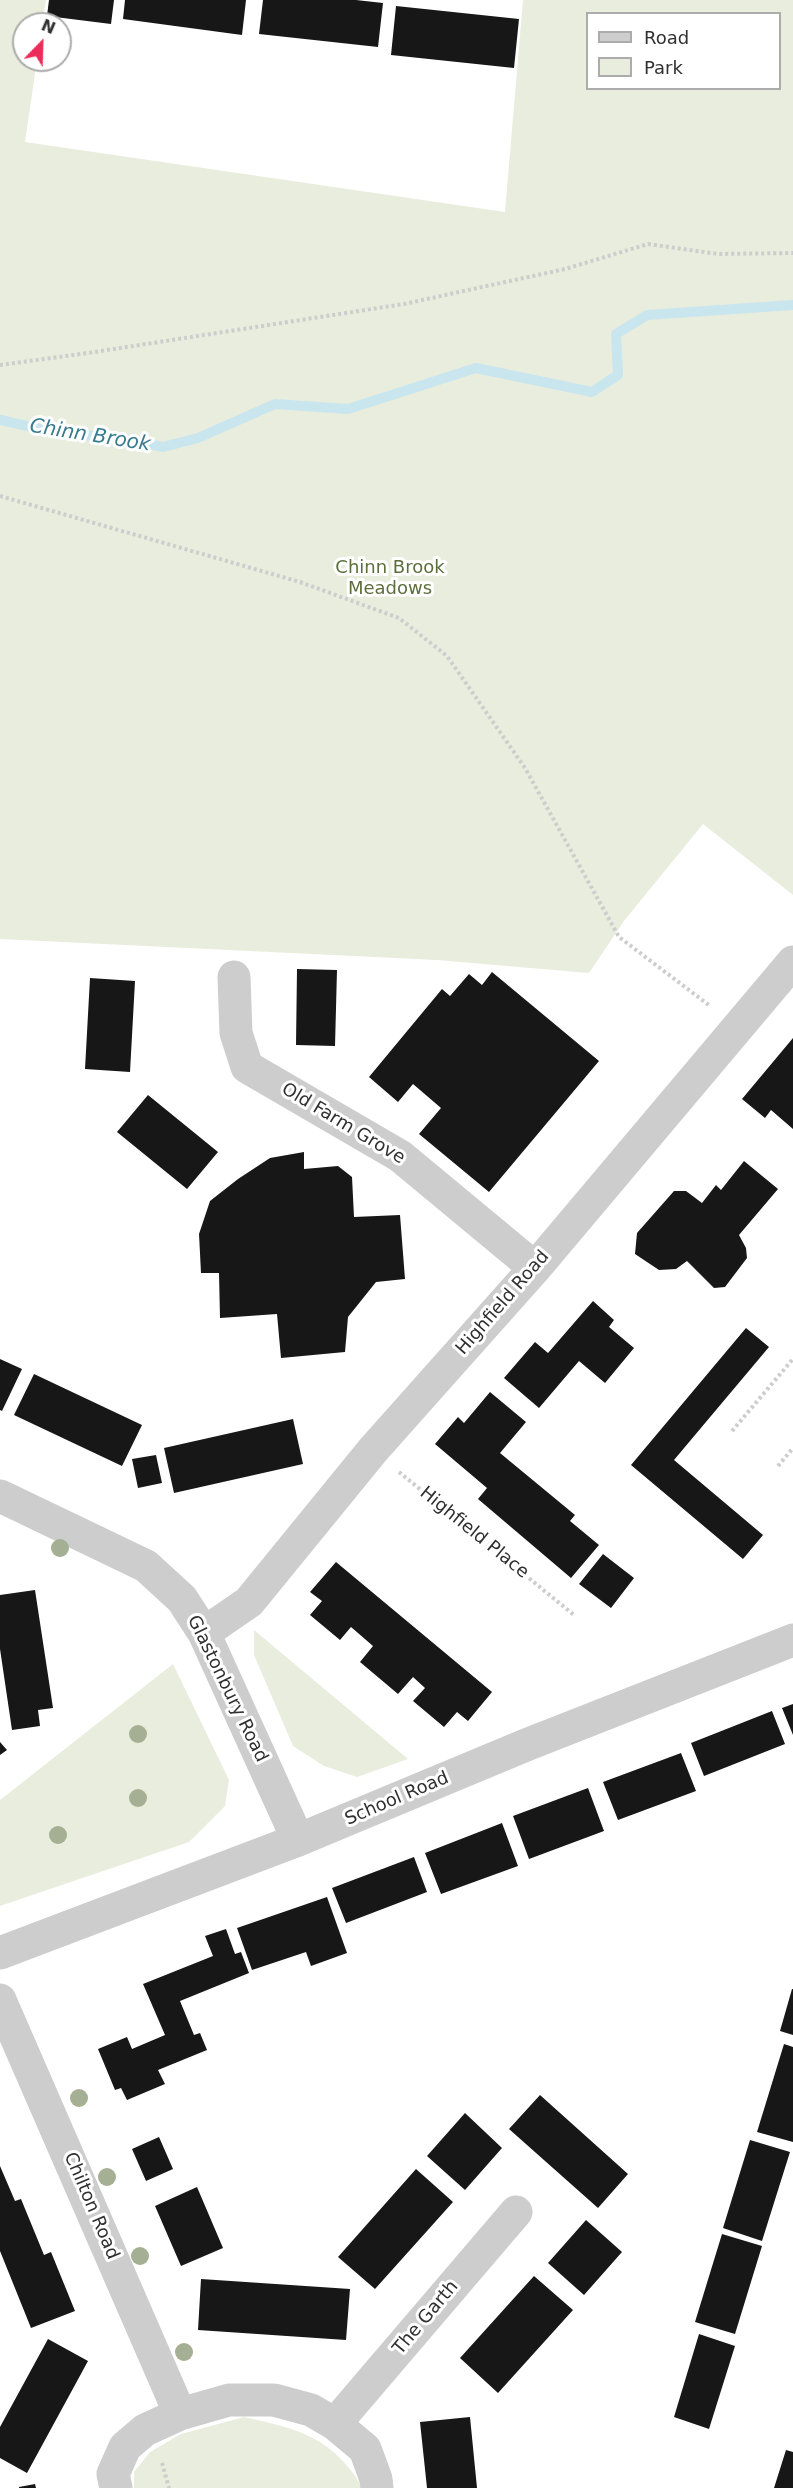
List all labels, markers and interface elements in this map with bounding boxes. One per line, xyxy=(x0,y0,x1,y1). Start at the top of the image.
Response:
north arrow xyxy=(12,12,72,72)
legend xyxy=(586,12,781,90)
text: N xyxy=(39,15,58,38)
text: Road xyxy=(644,27,689,48)
text: Park xyxy=(644,57,683,78)
water label: Chinn Brook xyxy=(28,415,152,457)
park label: Chinn Brook Meadows xyxy=(335,557,445,600)
street label: Old Farm Grove xyxy=(277,1079,409,1169)
street label: Highfield Road xyxy=(452,1246,554,1360)
street label: Highfield Place xyxy=(415,1483,533,1583)
street label: Glastonbury Road xyxy=(182,1612,272,1766)
street label: School Road xyxy=(342,1767,452,1831)
street label: Chilton Road xyxy=(59,2149,123,2263)
street label: The Garth xyxy=(389,2277,463,2359)

